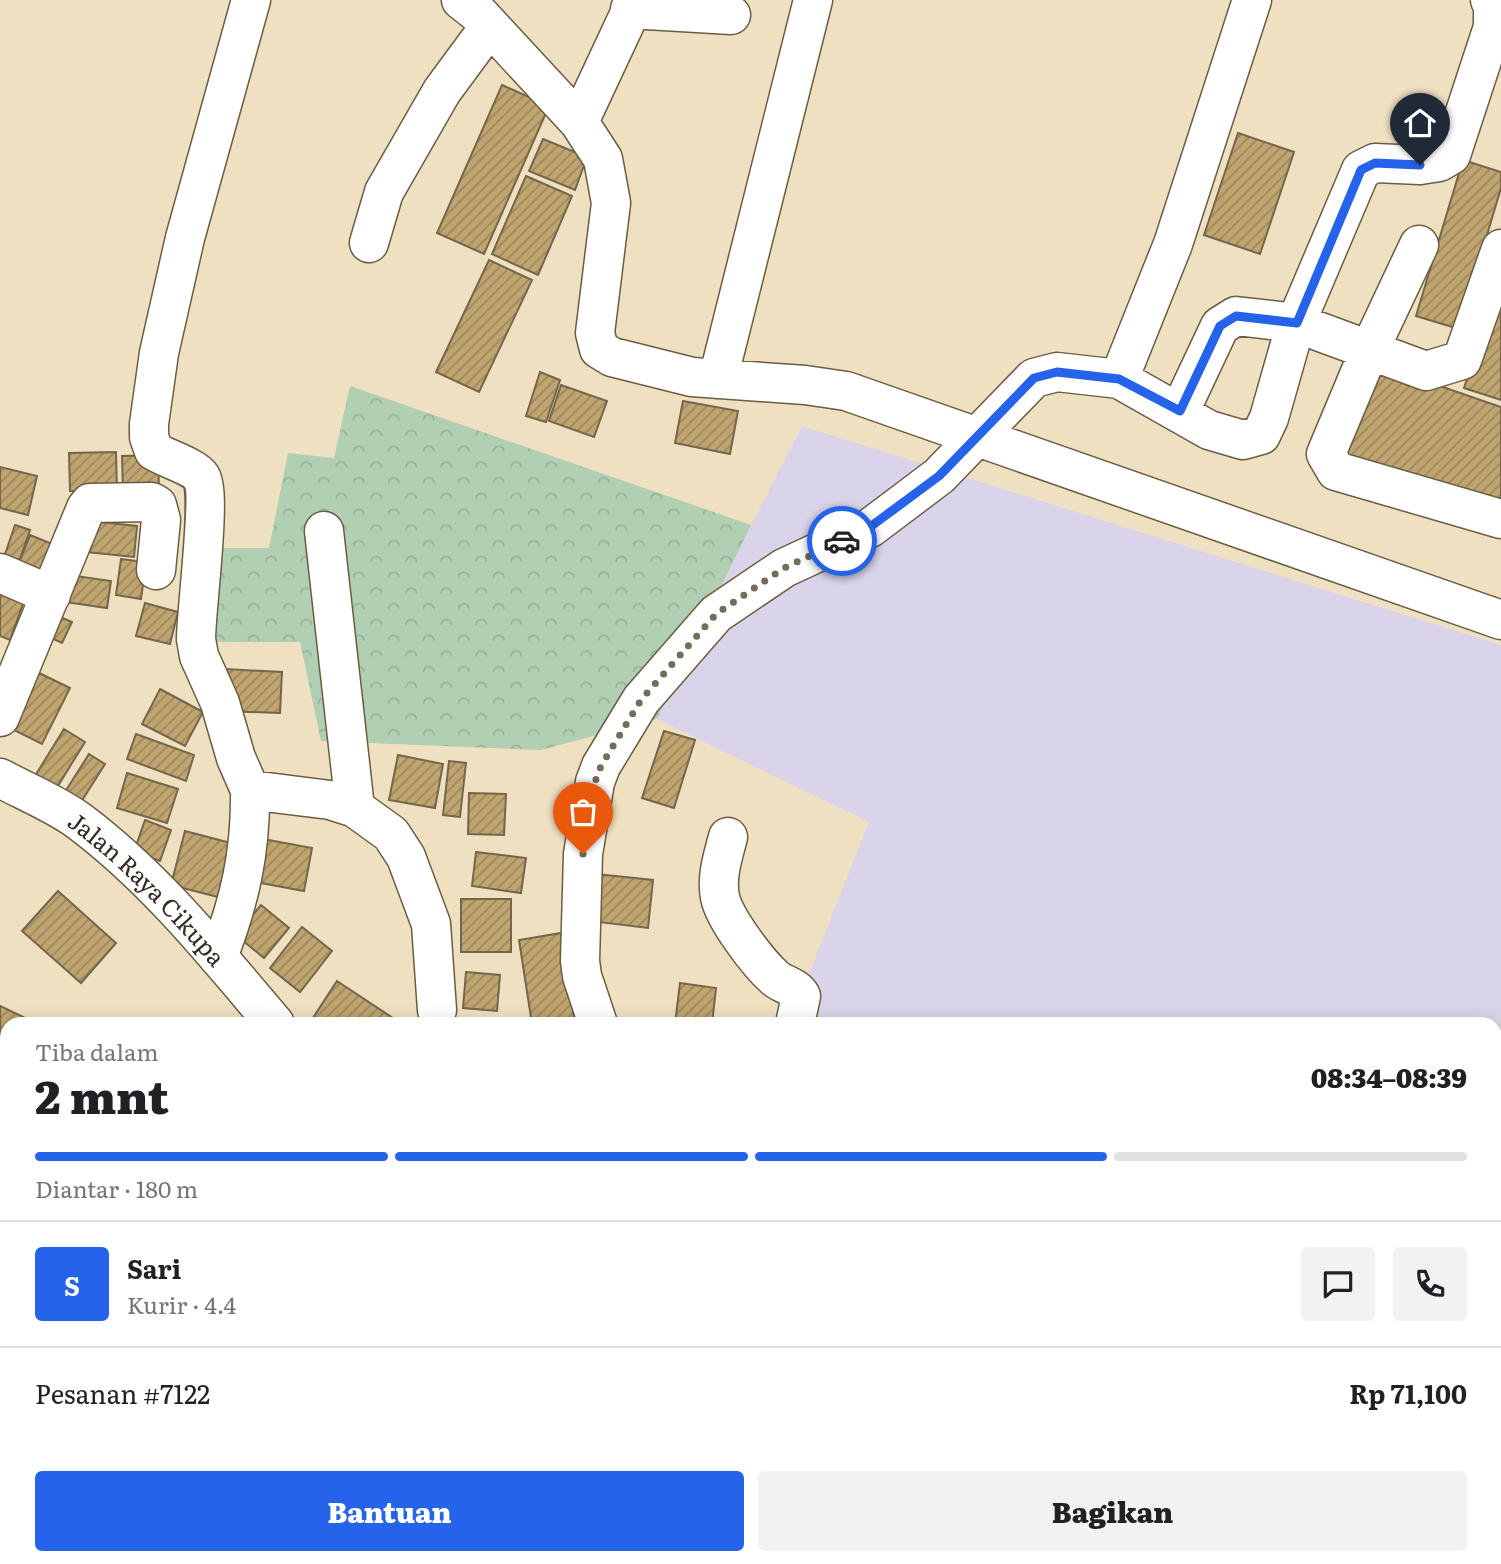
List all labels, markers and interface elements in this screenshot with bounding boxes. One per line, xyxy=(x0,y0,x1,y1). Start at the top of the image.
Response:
pin xyxy=(1390,93,1450,165)
icon: home xyxy=(1401,104,1439,142)
courier xyxy=(807,506,877,576)
icon: car xyxy=(823,522,861,560)
pin xyxy=(553,782,613,854)
icon: bag xyxy=(564,793,602,831)
street label: Jalan Raya Cikupa xyxy=(62,802,235,973)
text: Tiba dalam xyxy=(35,1034,159,1068)
text: 08:34–08:39 xyxy=(1311,1057,1467,1096)
text: 2 mnt xyxy=(35,1060,169,1128)
text: Diantar · 180 m xyxy=(35,1171,198,1205)
button: chat xyxy=(1301,1247,1375,1321)
button: phone xyxy=(1393,1247,1467,1321)
text: Sari xyxy=(127,1248,181,1287)
text: S xyxy=(64,1265,80,1304)
text: Kurir · 4.4 xyxy=(127,1287,236,1321)
text: Pesanan #7122 xyxy=(35,1373,210,1412)
text: Rp 71,100 xyxy=(1349,1373,1467,1412)
button: Bantuan xyxy=(35,1471,744,1551)
button: Bagikan xyxy=(758,1471,1467,1551)

